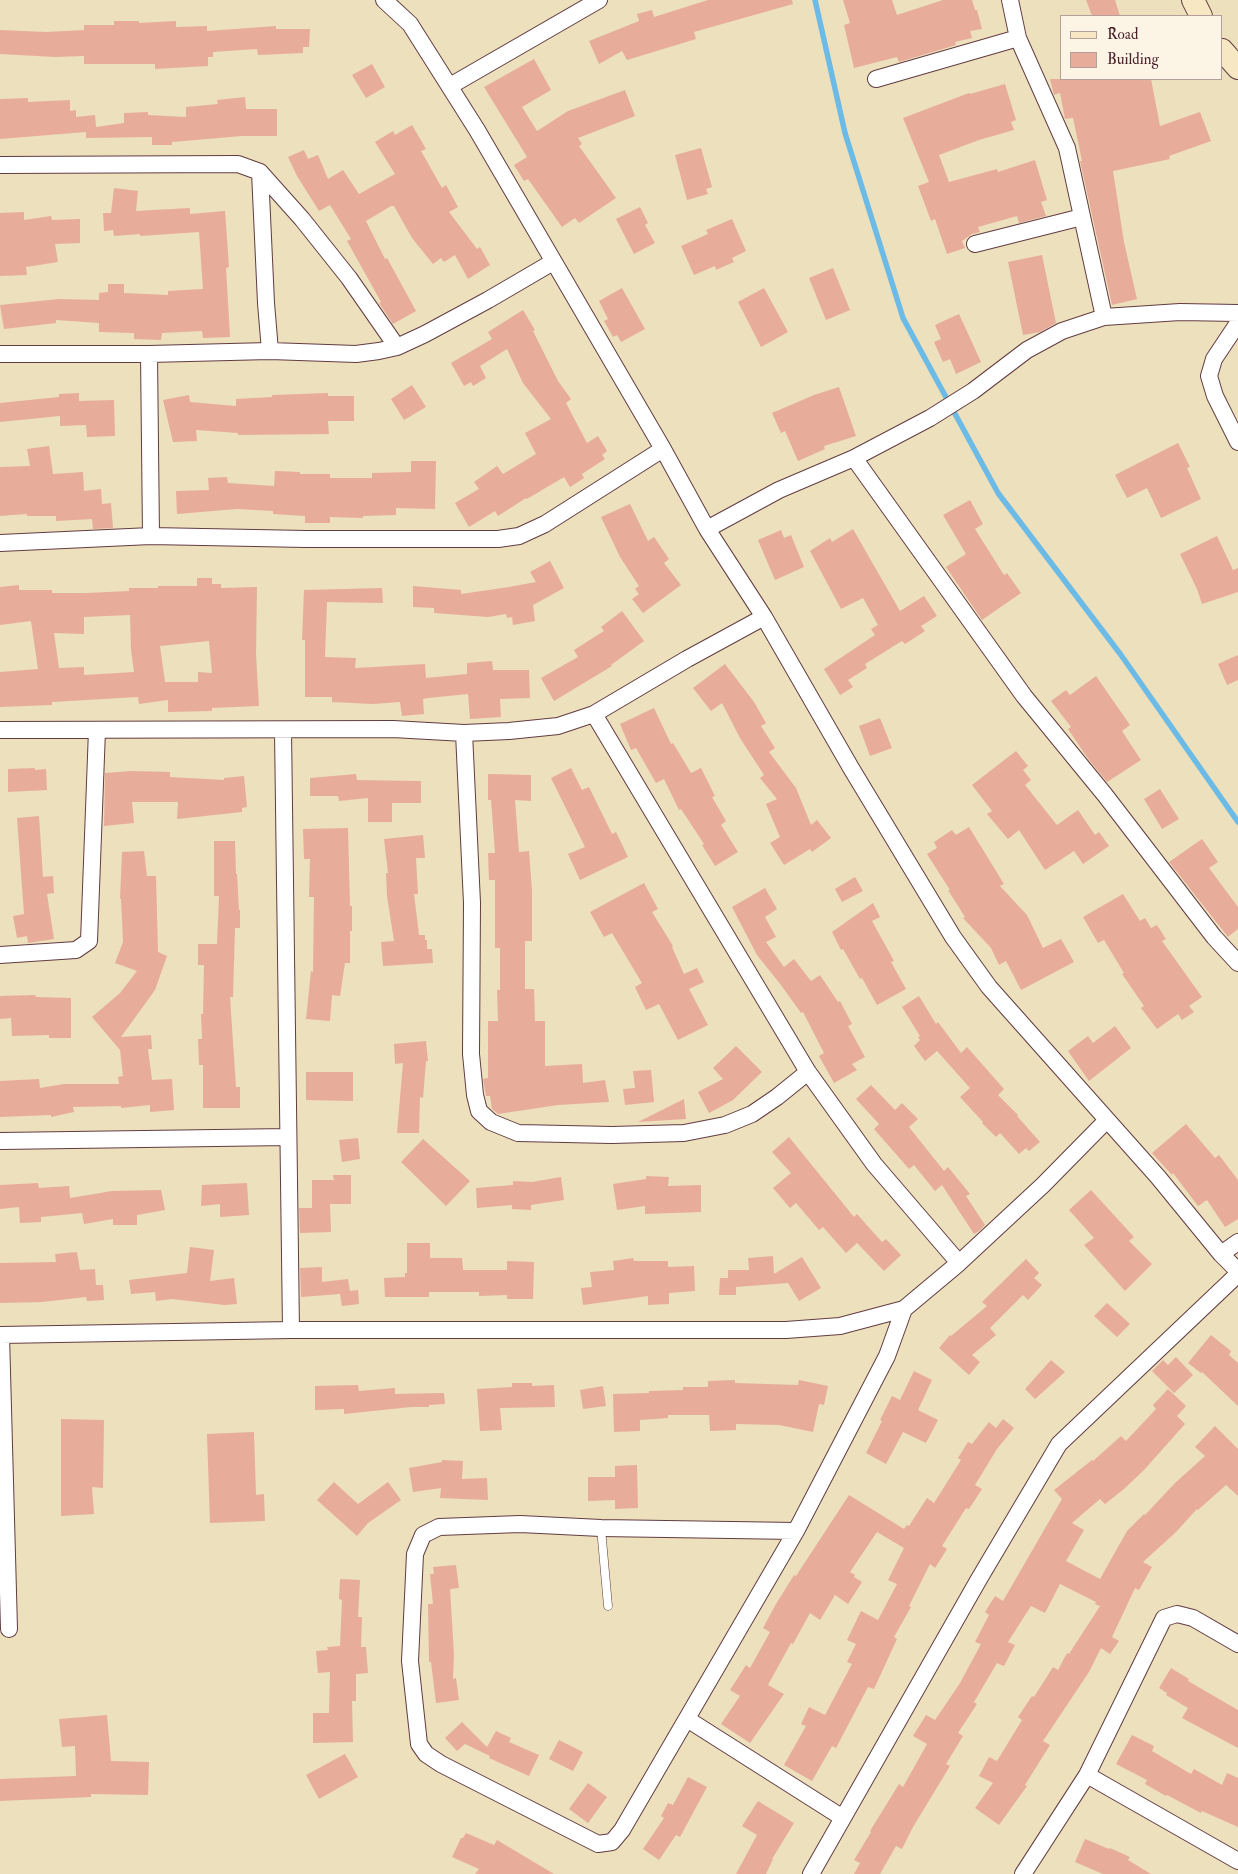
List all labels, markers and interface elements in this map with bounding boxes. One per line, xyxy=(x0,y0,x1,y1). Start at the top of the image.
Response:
legend xyxy=(1060,15,1223,80)
text: Road xyxy=(1107,25,1138,44)
text: Building xyxy=(1107,50,1159,69)

